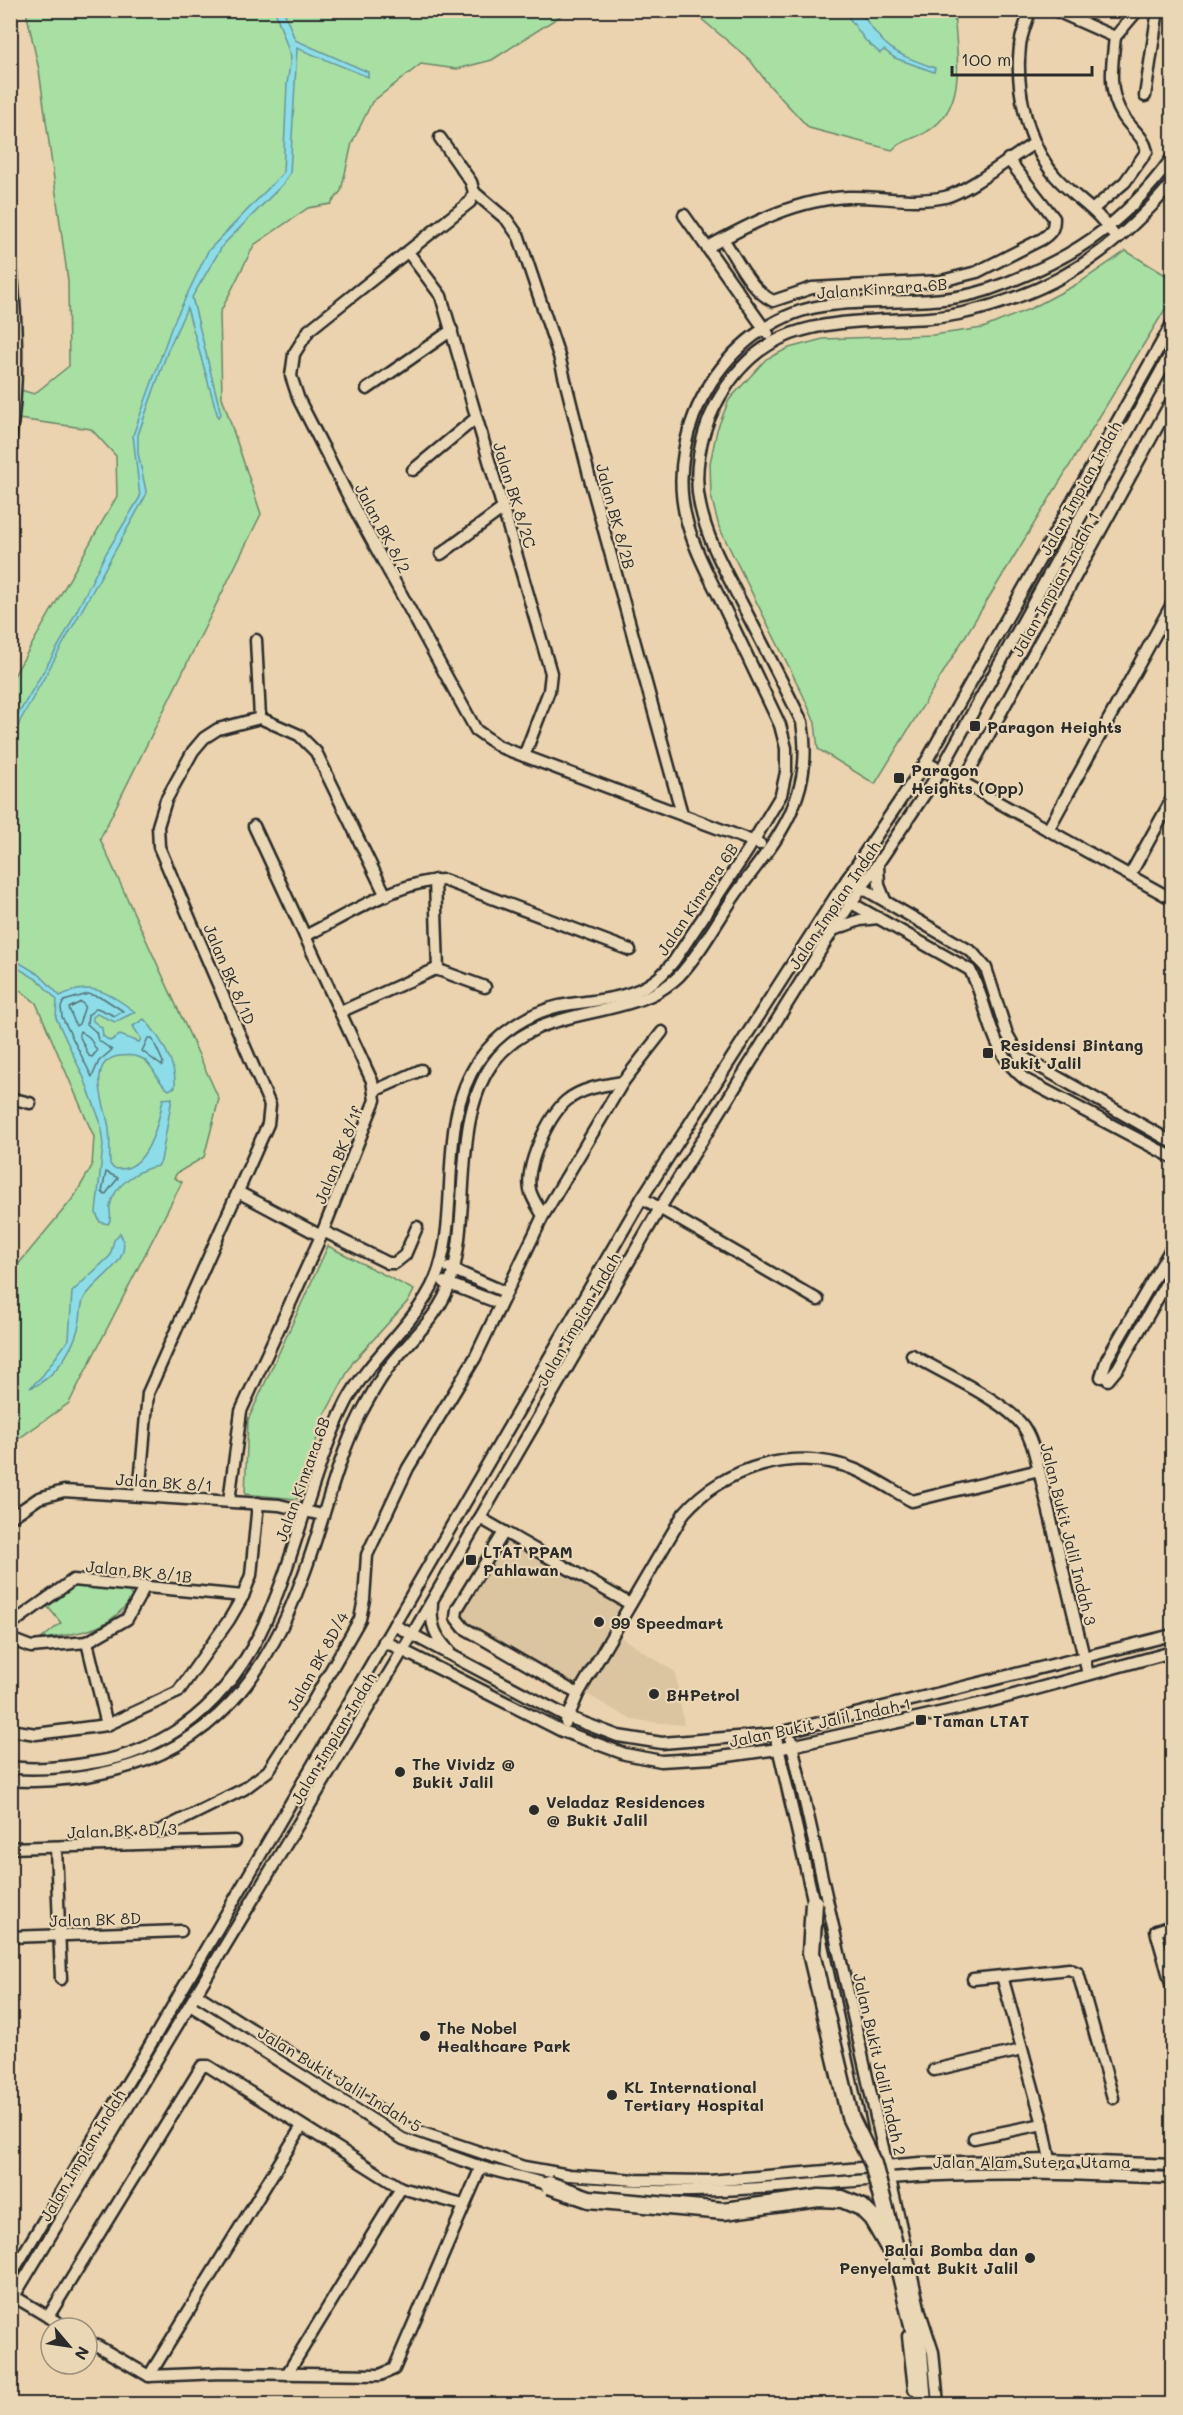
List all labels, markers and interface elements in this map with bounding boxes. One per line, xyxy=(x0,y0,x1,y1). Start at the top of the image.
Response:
scale bar xyxy=(952,39,1092,77)
text: 100 m xyxy=(961,47,1011,71)
street label: Jalan Kinrara 6B xyxy=(816,273,948,303)
street label: Jalan Impian Indah xyxy=(1034,417,1126,559)
street label: Jalan BK 8/2C xyxy=(489,439,541,551)
street label: Jalan BK 8/2B xyxy=(592,461,640,571)
street label: Jalan BK 8/2 xyxy=(351,480,415,576)
street label: Jalan Impian Indah 1 xyxy=(1006,508,1104,660)
place label: Paragon Heights xyxy=(987,716,1122,737)
marker: Paragon Heights xyxy=(968,719,982,733)
place label: Paragon Heights (Opp) xyxy=(911,759,1024,798)
marker: Paragon Heights (Opp) xyxy=(892,771,906,785)
street label: Jalan Impian Indah xyxy=(783,837,885,973)
street label: Jalan Kinrara 6B xyxy=(652,839,742,959)
street label: Jalan BK 8/1D xyxy=(199,920,261,1028)
place label: Residensi Bintang Bukit Jalil xyxy=(1000,1034,1143,1073)
marker: Residensi Bintang Bukit Jalil xyxy=(981,1046,995,1060)
street label: Jalan BK 8/1f xyxy=(309,1103,367,1207)
street label: Jalan Impian Indah xyxy=(531,1249,625,1389)
street label: Jalan Kinrara 6B xyxy=(270,1414,334,1544)
street label: Jalan Bukit Jalil Indah 3 xyxy=(1036,1441,1102,1627)
street label: Jalan BK 8/1 xyxy=(115,1468,213,1496)
place label: LTAT PPAM Pahlawan xyxy=(483,1541,573,1580)
marker: LTAT PPAM Pahlawan xyxy=(464,1553,478,1567)
street label: Jalan BK 8/1B xyxy=(85,1555,193,1587)
street label: Jalan BK 8D/4 xyxy=(281,1607,353,1714)
place label: 99 Speedmart xyxy=(611,1612,723,1633)
marker: 99 Speedmart xyxy=(592,1615,606,1629)
street label: Jalan Impian Indah xyxy=(285,1668,381,1808)
place label: BHPetrol xyxy=(666,1684,740,1705)
marker: BHPetrol xyxy=(647,1687,661,1701)
street label: Jalan Bukit Jalil Indah 1 xyxy=(727,1692,913,1752)
place label: Taman LTAT xyxy=(933,1710,1029,1731)
marker: Taman LTAT xyxy=(914,1713,928,1727)
place label: The Vividz @ Bukit Jalil xyxy=(412,1753,516,1792)
marker: The Vividz @ Bukit Jalil xyxy=(393,1765,407,1779)
place label: Veladaz Residences @ Bukit Jalil xyxy=(546,1791,705,1830)
marker: Veladaz Residences @ Bukit Jalil xyxy=(527,1803,541,1817)
street label: Jalan BK 8D/3 xyxy=(67,1818,177,1842)
street label: Jalan BK 8D xyxy=(49,1907,141,1931)
street label: Jalan Bukit Jalil Indah 2 xyxy=(849,1971,911,2157)
place label: The Nobel Healthcare Park xyxy=(437,2017,571,2056)
street label: Jalan Bukit Jalil Indah 5 xyxy=(254,2022,426,2136)
marker: The Nobel Healthcare Park xyxy=(418,2029,432,2043)
place label: KL International Tertiary Hospital xyxy=(624,2076,764,2115)
street label: Jalan Impian Indah xyxy=(34,2085,130,2225)
marker: KL International Tertiary Hospital xyxy=(605,2088,619,2102)
street label: Jalan Alam Sutera Utama xyxy=(933,2151,1131,2172)
place label: Balai Bomba dan Penyelamat Bukit Jalil xyxy=(839,2239,1018,2278)
marker: Balai Bomba dan Penyelamat Bukit Jalil xyxy=(1023,2251,1037,2265)
north arrow xyxy=(39,2316,99,2376)
text: N xyxy=(70,2343,95,2364)

